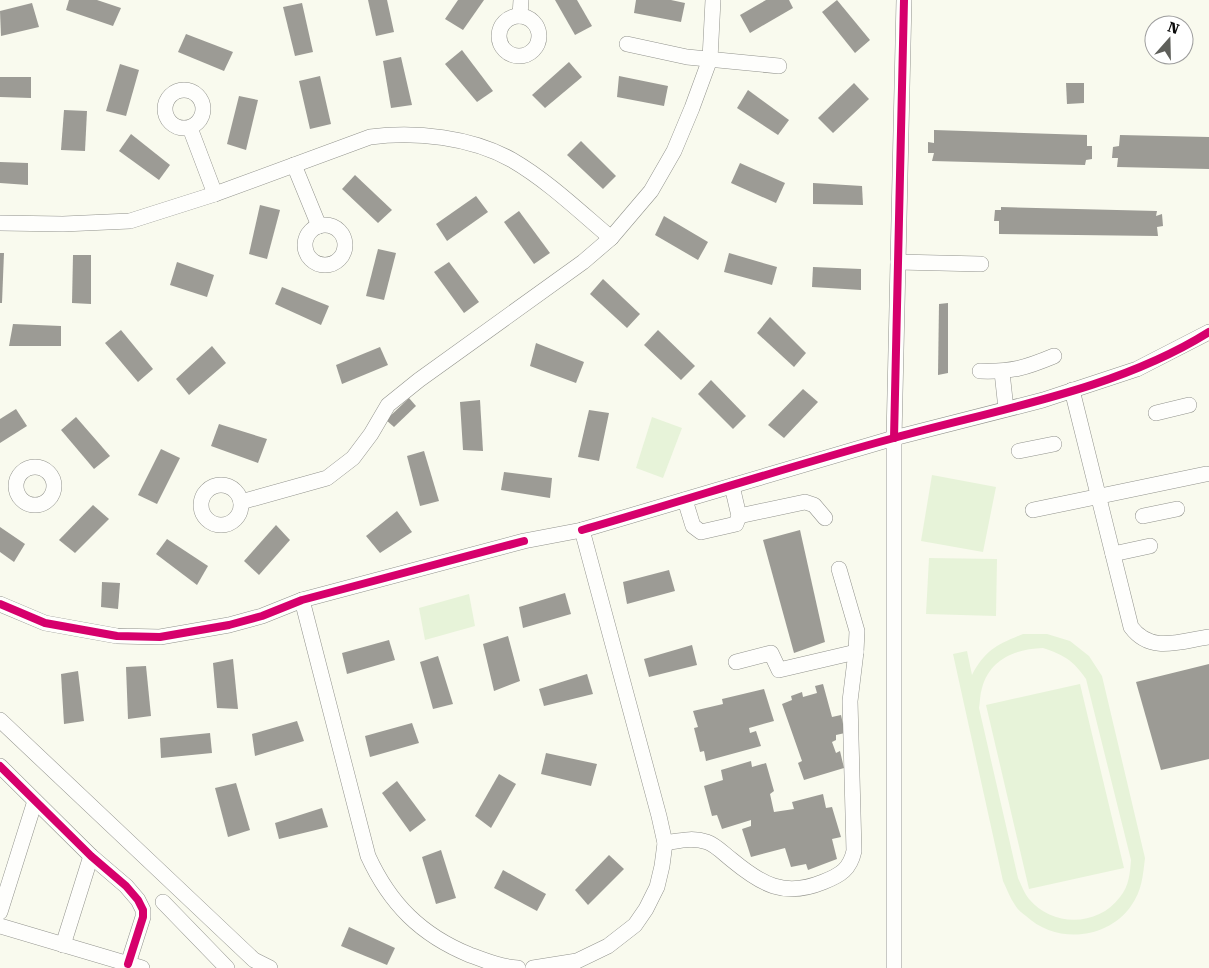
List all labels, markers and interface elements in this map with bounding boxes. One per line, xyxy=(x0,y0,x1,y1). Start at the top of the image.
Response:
north arrow xyxy=(1144,15,1194,65)
text: N xyxy=(1166,18,1181,37)

